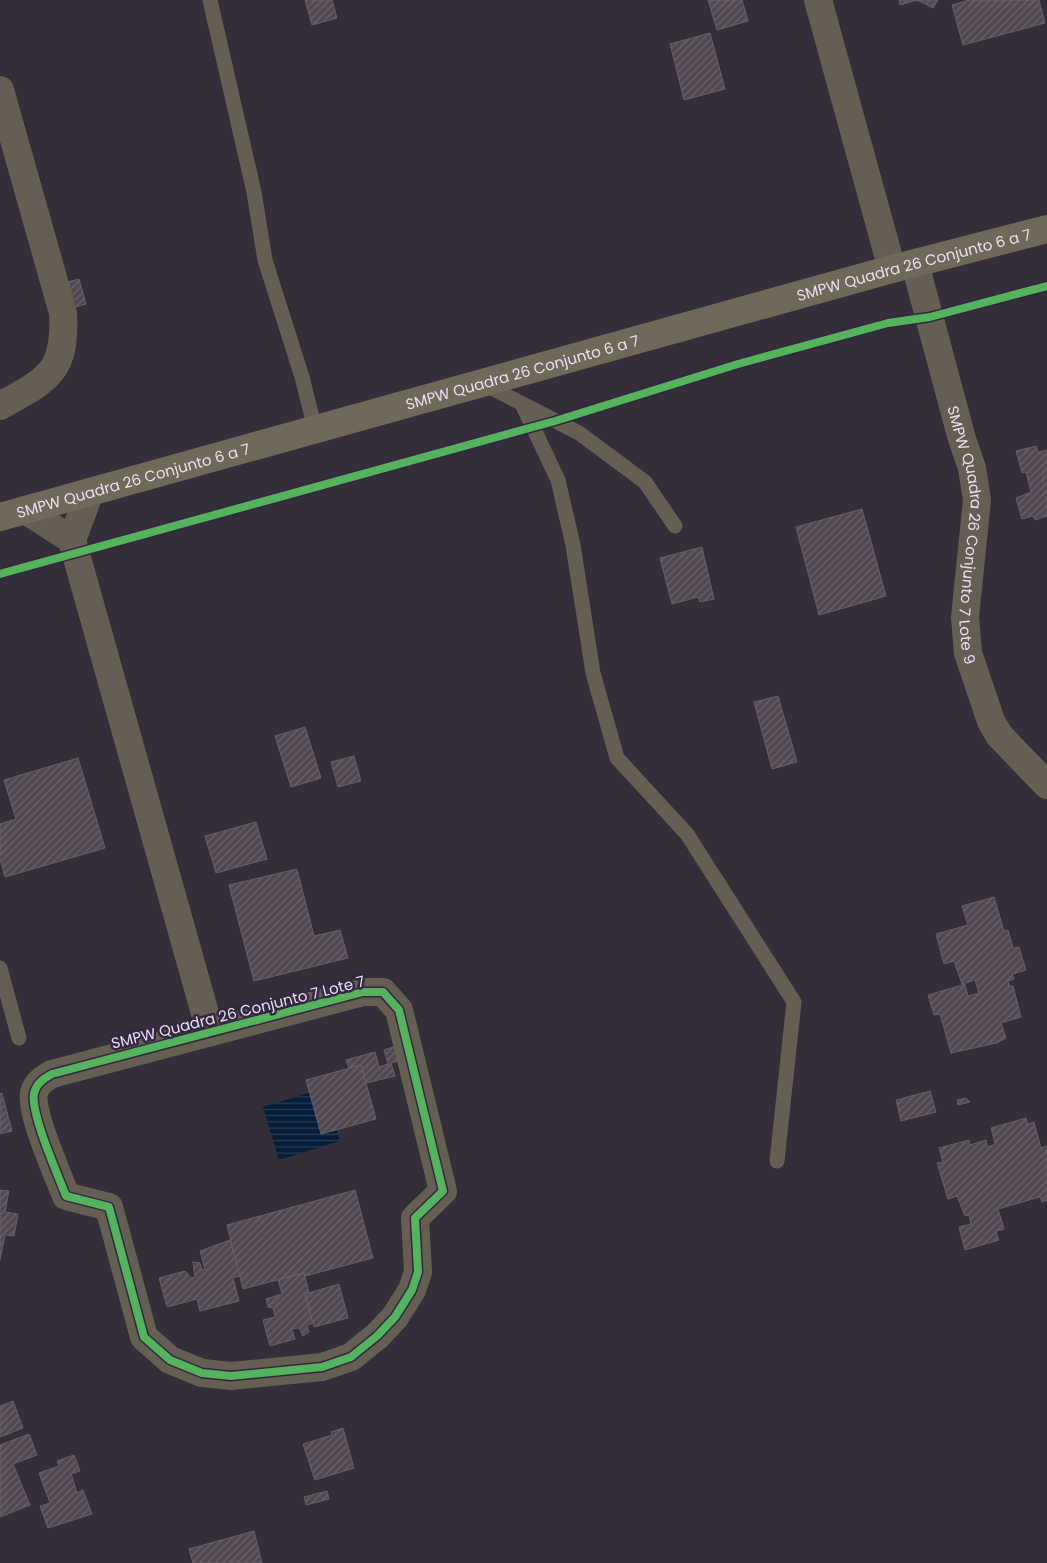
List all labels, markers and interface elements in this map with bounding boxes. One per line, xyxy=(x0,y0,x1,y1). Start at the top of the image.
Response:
street label: SMPW Quadra 26 Conjunto 6 a 7 xyxy=(794,223,1033,306)
street label: SMPW Quadra 26 Conjunto 6 a 7 xyxy=(403,329,641,414)
street label: SMPW Quadra 26 Conjunto 7 Lote 9 xyxy=(943,403,988,667)
street label: SMPW Quadra 26 Conjunto 6 a 7 xyxy=(14,438,252,522)
street label: SMPW Quadra 26 Conjunto 7 Lote 7 xyxy=(109,970,367,1054)

